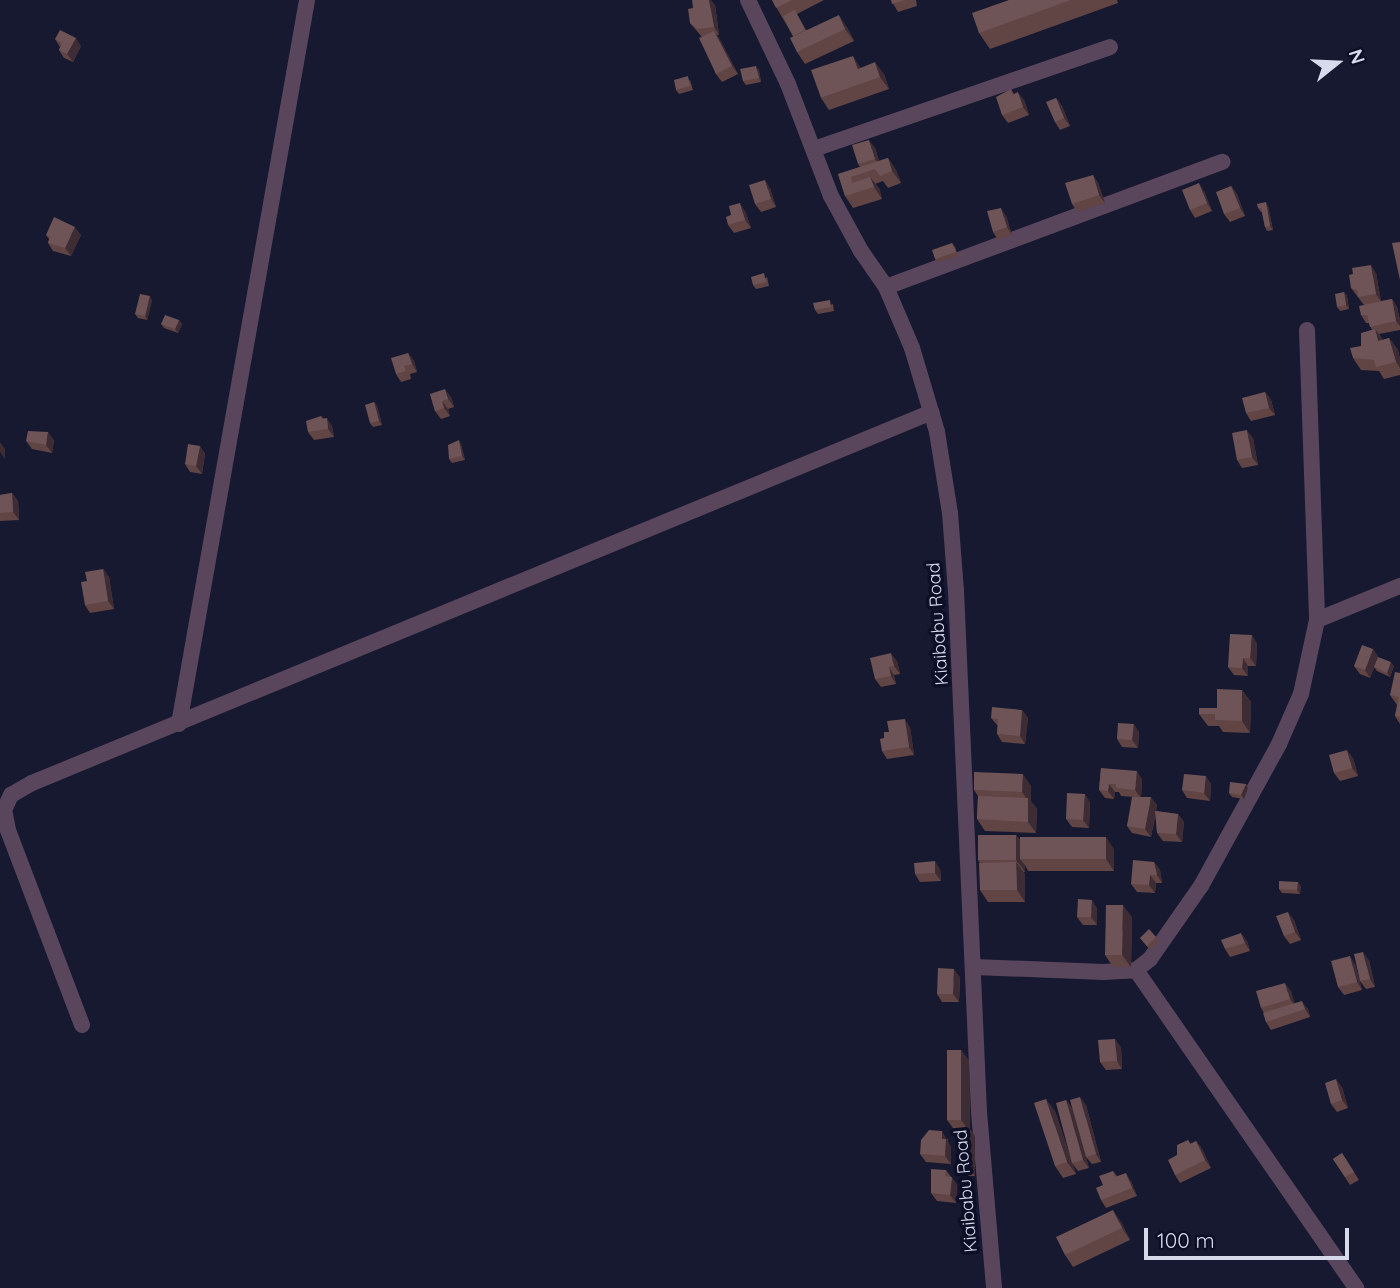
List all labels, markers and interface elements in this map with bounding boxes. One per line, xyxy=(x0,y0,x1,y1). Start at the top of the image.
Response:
north arrow xyxy=(1302,28,1372,98)
text: N xyxy=(1343,46,1371,67)
street label: Kiaibabu Road xyxy=(923,562,953,686)
street label: Kiaibabu Road xyxy=(950,1129,982,1253)
scale bar xyxy=(1148,1214,1353,1258)
text: 100 m xyxy=(1157,1227,1215,1253)

